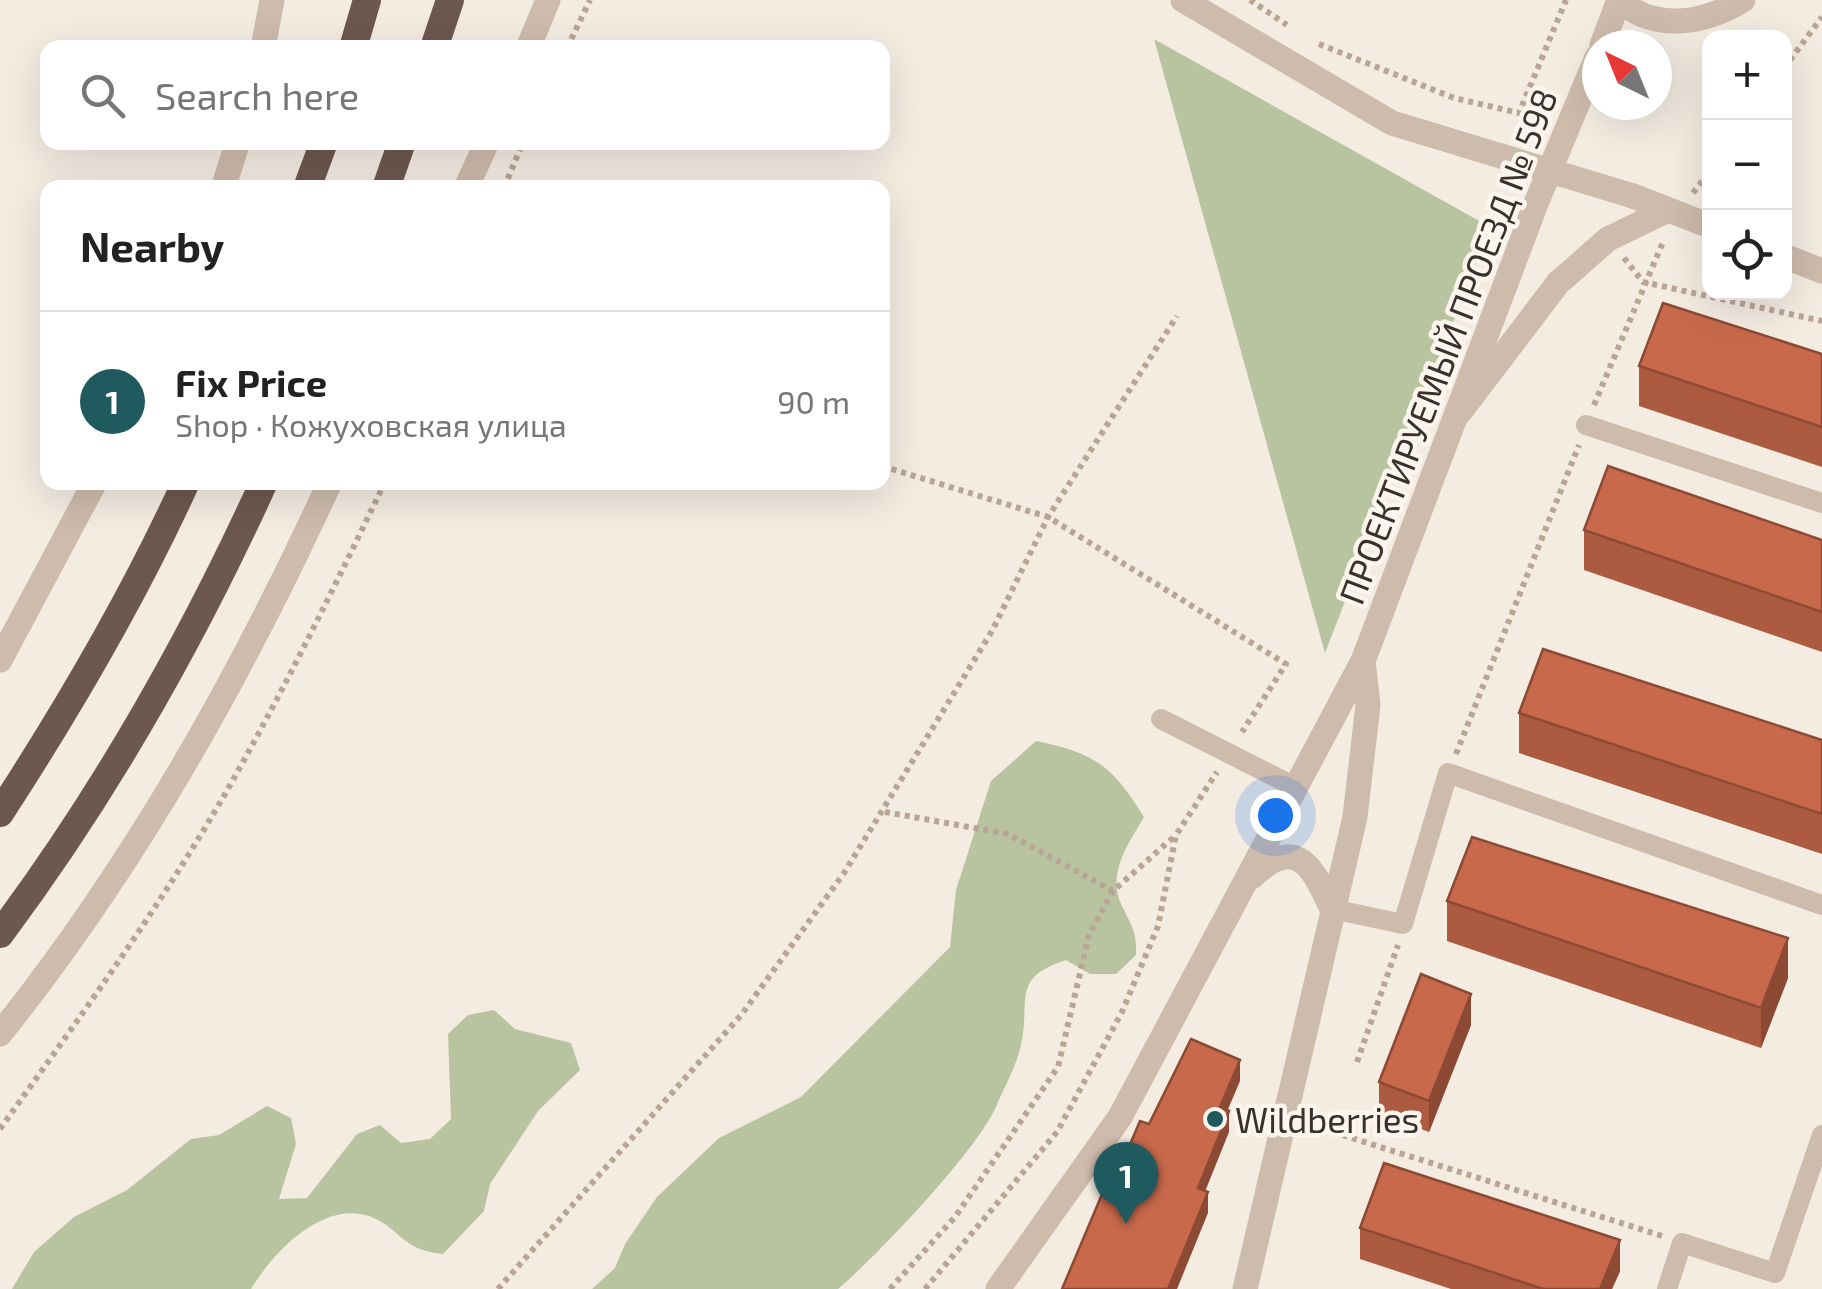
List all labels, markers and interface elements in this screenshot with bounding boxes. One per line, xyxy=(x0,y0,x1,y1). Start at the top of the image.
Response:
north arrow xyxy=(1582,30,1672,120)
map controls xyxy=(1702,30,1792,300)
button: + xyxy=(1702,30,1792,120)
search box xyxy=(40,40,890,150)
icon: search xyxy=(75,68,130,123)
text: Search here xyxy=(155,72,359,118)
street label: ПРОЕКТИРУЕМЫЙ ПРОЕЗД № 598 xyxy=(1329,82,1565,610)
button: − xyxy=(1702,120,1792,210)
button: locate xyxy=(1702,210,1792,300)
text: Nearby xyxy=(80,220,224,270)
text: Fix Price xyxy=(175,359,327,405)
text: 1 xyxy=(106,382,119,420)
text: 90 m xyxy=(777,382,850,420)
text: Shop · Кожуховская улица xyxy=(175,405,567,443)
your location xyxy=(1250,790,1301,841)
place label: Wildberries xyxy=(1235,1098,1419,1140)
marker: Wildberries xyxy=(1204,1108,1226,1130)
pin: 1 xyxy=(1094,1142,1158,1224)

